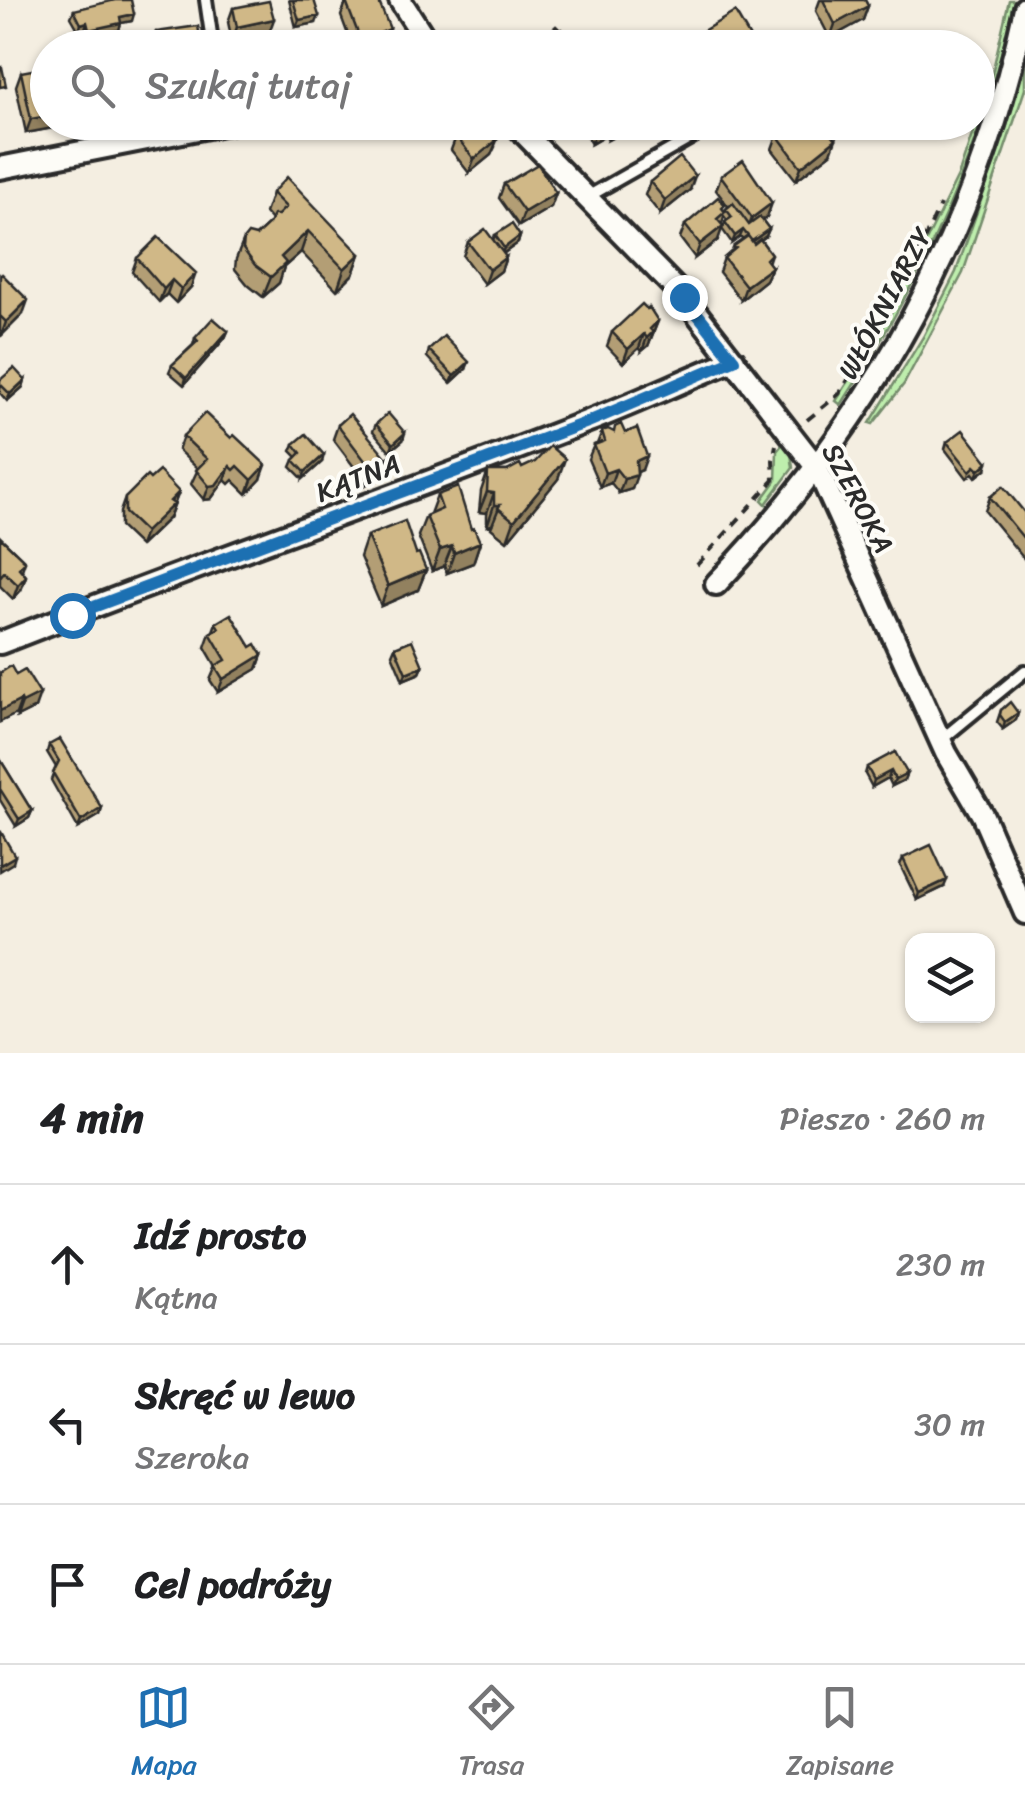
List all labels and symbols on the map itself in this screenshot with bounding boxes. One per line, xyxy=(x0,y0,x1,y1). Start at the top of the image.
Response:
street label: WŁÓKNIARZY xyxy=(824,217,946,388)
route end xyxy=(662,275,708,321)
street label: SZEROKA xyxy=(808,434,908,562)
street label: KĄTNA xyxy=(308,439,408,517)
route start xyxy=(50,593,96,639)

